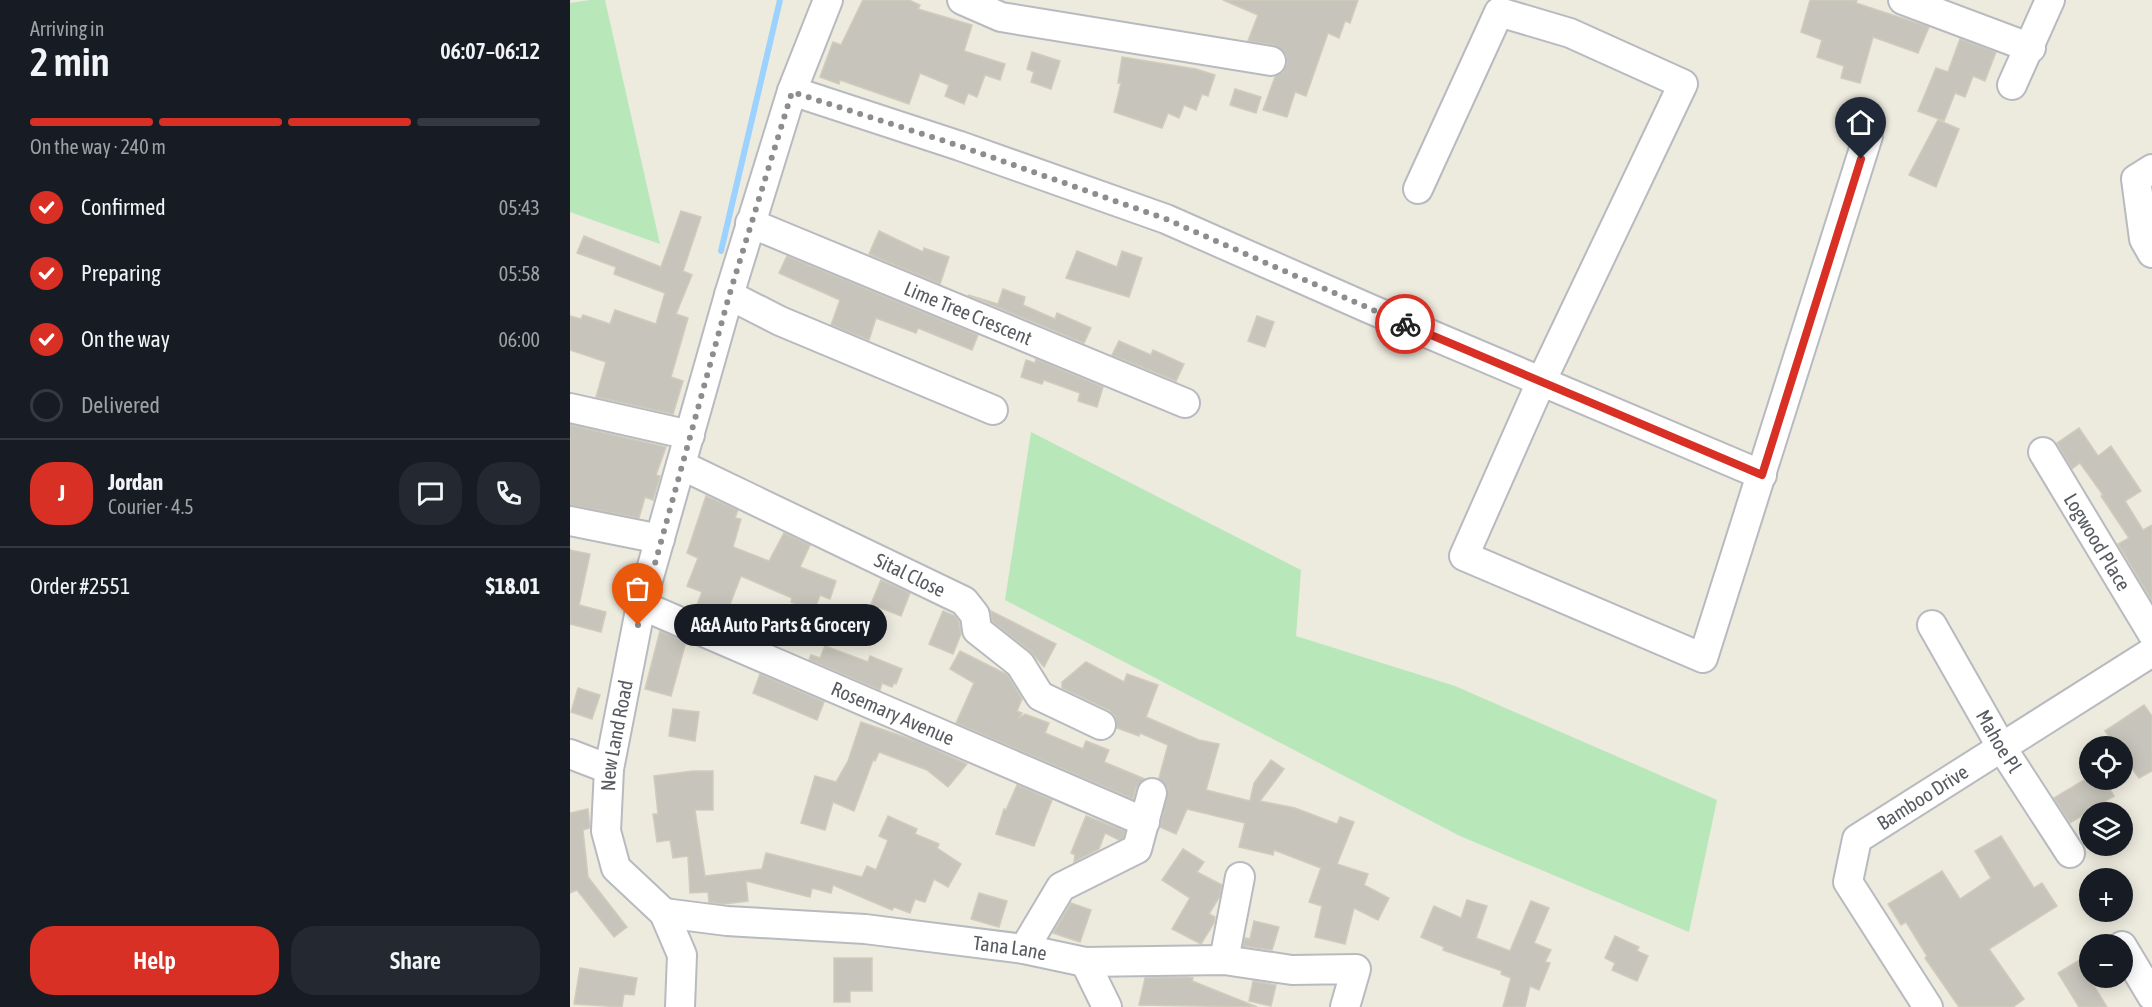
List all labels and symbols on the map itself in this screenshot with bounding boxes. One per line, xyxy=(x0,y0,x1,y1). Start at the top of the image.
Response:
pin xyxy=(1835,97,1886,159)
street label: Lime Tree Crescent xyxy=(901,276,1036,349)
courier xyxy=(1375,294,1435,354)
street label: Logwood Place xyxy=(2060,489,2136,595)
street label: Sital Close xyxy=(871,548,949,601)
pin xyxy=(612,563,663,625)
callout: A&A Auto Parts & Grocery xyxy=(674,604,887,646)
street label: Rosemary Avenue xyxy=(828,676,958,749)
street label: New Land Road xyxy=(596,678,637,792)
street label: Mahoe Pl xyxy=(1972,706,2027,777)
street label: Bamboo Drive xyxy=(1873,760,1972,834)
street label: Tana Lane xyxy=(972,931,1049,965)

